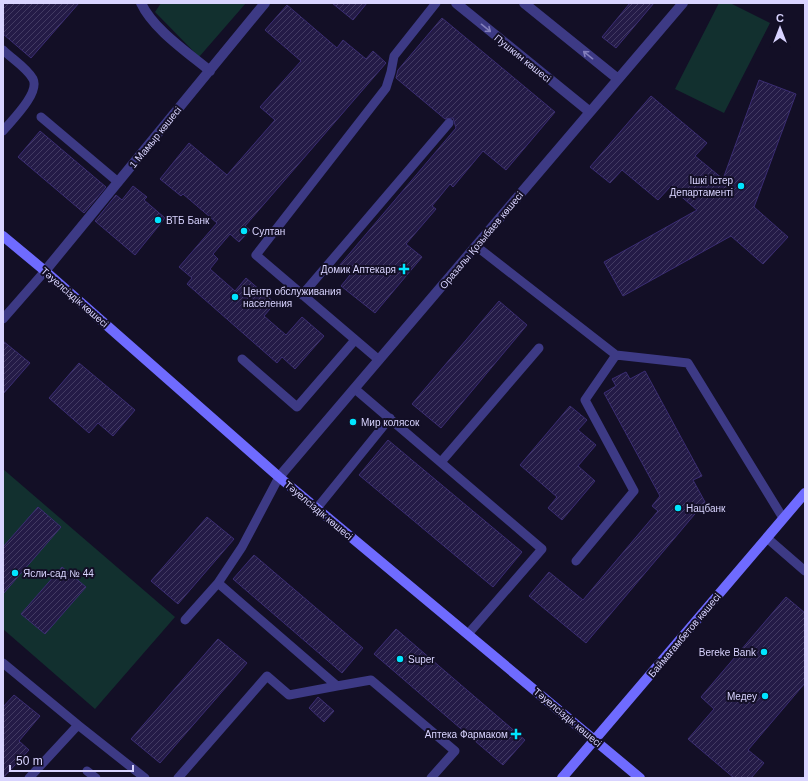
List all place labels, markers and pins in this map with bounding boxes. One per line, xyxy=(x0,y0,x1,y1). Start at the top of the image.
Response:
place label: Ішкі Істер Департаменті xyxy=(670,175,733,198)
marker: Ішкі Істер Департаменті xyxy=(736,181,746,191)
marker: ВТБ Банк xyxy=(153,215,163,225)
place label: ВТБ Банк xyxy=(166,215,210,226)
marker: Султан xyxy=(239,226,249,236)
place label: Султан xyxy=(252,226,285,237)
place label: Домик Аптекаря xyxy=(321,264,396,275)
marker: Домик Аптекаря xyxy=(399,264,409,274)
place label: Центр обслуживания населения xyxy=(243,286,341,309)
marker: Центр обслуживания населения xyxy=(230,292,240,302)
marker: Мир колясок xyxy=(348,417,358,427)
place label: Мир колясок xyxy=(361,417,420,428)
marker: Нацбанк xyxy=(673,503,683,513)
place label: Нацбанк xyxy=(686,503,726,514)
marker: Ясли-сад № 44 xyxy=(10,568,20,578)
place label: Ясли-сад № 44 xyxy=(23,568,94,579)
place label: Bereke Bank xyxy=(699,647,757,658)
marker: Bereke Bank xyxy=(759,647,769,657)
marker: Super xyxy=(395,654,405,664)
place label: Super xyxy=(408,654,435,665)
place label: Медеу xyxy=(727,691,757,702)
marker: Медеу xyxy=(760,691,770,701)
place label: Аптека Фармаком xyxy=(425,729,508,740)
marker: Аптека Фармаком xyxy=(511,729,521,739)

